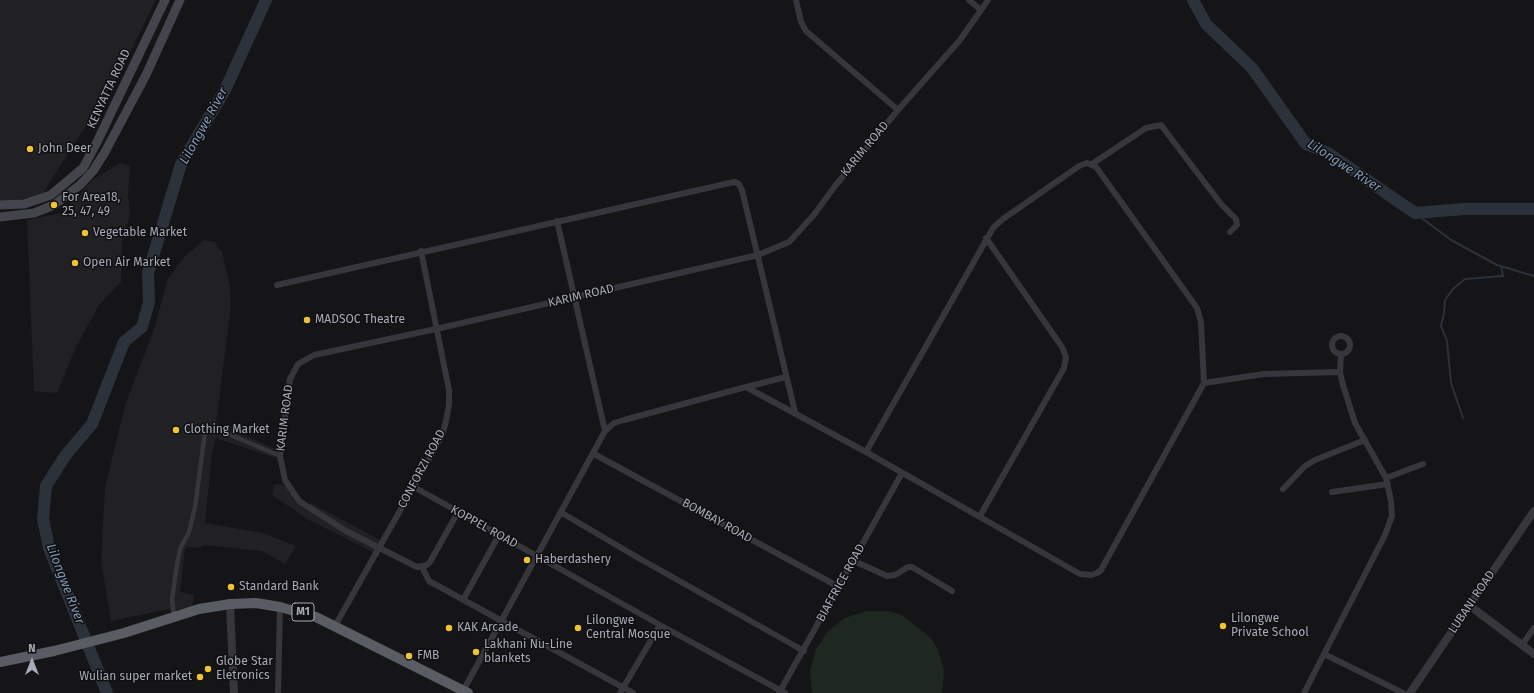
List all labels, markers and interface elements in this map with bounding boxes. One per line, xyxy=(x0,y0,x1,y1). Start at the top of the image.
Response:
street label: KENYATTA ROAD xyxy=(84,47,134,131)
water label: Lilongwe River xyxy=(177,85,231,167)
street label: KARIM ROAD xyxy=(838,119,892,179)
water label: Lilongwe River xyxy=(1304,136,1384,196)
place label: John Deer xyxy=(38,142,91,156)
marker: John Deer xyxy=(25,144,35,154)
place label: For Area18, 25, 47, 49 xyxy=(62,191,120,219)
marker: For Area18, 25, 47, 49 xyxy=(49,200,59,210)
place label: Vegetable Market xyxy=(93,226,187,240)
marker: Vegetable Market xyxy=(80,228,90,238)
place label: Open Air Market xyxy=(83,256,171,270)
marker: Open Air Market xyxy=(70,258,80,268)
street label: KARIM ROAD xyxy=(547,281,615,311)
place label: MADSOC Theatre xyxy=(315,313,405,327)
marker: MADSOC Theatre xyxy=(302,315,312,325)
street label: KARIM ROAD xyxy=(274,384,296,452)
place label: Clothing Market xyxy=(184,423,270,437)
marker: Clothing Market xyxy=(171,425,181,435)
street label: CONFORZI ROAD xyxy=(395,427,449,511)
street label: BOMBAY ROAD xyxy=(679,496,755,546)
street label: KOPPEL ROAD xyxy=(448,503,520,551)
water label: Lilongwe River xyxy=(42,542,88,626)
street label: BIAFFRICE ROAD xyxy=(814,542,868,624)
place label: Haberdashery xyxy=(535,553,611,567)
marker: Haberdashery xyxy=(522,555,532,565)
street label: LUBANI ROAD xyxy=(1446,568,1498,636)
place label: Standard Bank xyxy=(239,580,319,594)
marker: Standard Bank xyxy=(226,582,236,592)
road number: M1 xyxy=(292,603,314,621)
place label: Lilongwe Private School xyxy=(1231,612,1309,640)
place label: Lilongwe Central Mosque xyxy=(586,614,670,642)
place label: KAK Arcade xyxy=(457,621,518,635)
marker: Lilongwe Private School xyxy=(1218,621,1228,631)
marker: KAK Arcade xyxy=(444,623,454,633)
marker: Lilongwe Central Mosque xyxy=(573,623,583,633)
place label: Lakhani Nu-Line blankets xyxy=(484,638,573,666)
north arrow xyxy=(12,641,52,681)
text: N xyxy=(28,642,36,655)
marker: Lakhani Nu-Line blankets xyxy=(471,647,481,657)
place label: FMB xyxy=(417,649,439,663)
marker: FMB xyxy=(404,651,414,661)
place label: Globe Star Eletronics xyxy=(216,655,273,683)
marker: Globe Star Eletronics xyxy=(203,664,213,674)
place label: Wulian super market xyxy=(79,670,192,684)
marker: Wulian super market xyxy=(195,672,205,682)

